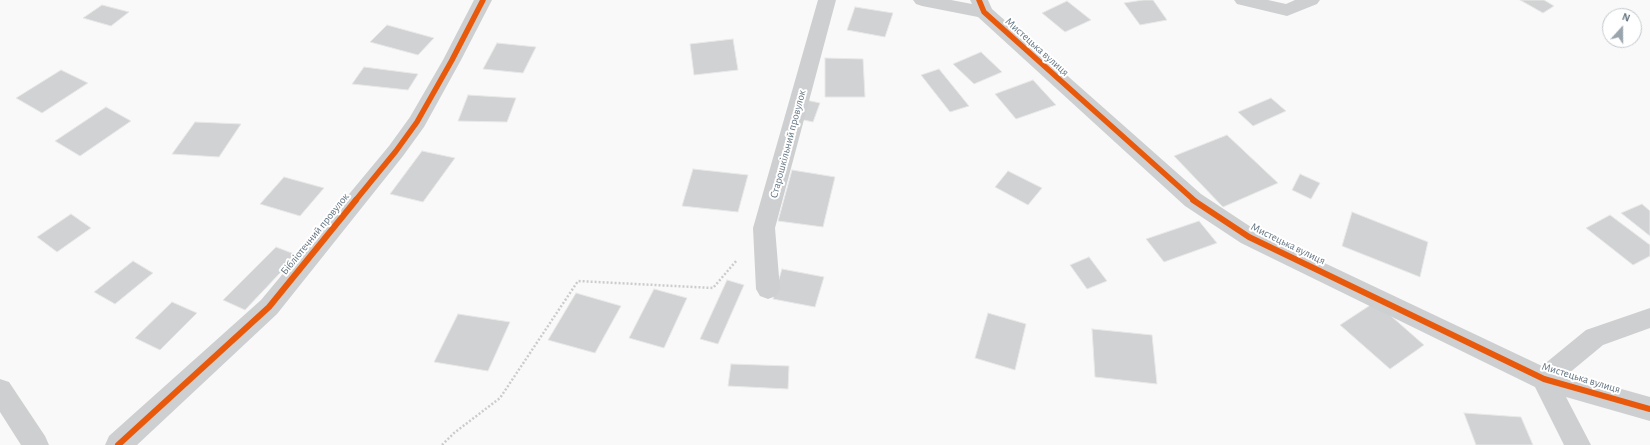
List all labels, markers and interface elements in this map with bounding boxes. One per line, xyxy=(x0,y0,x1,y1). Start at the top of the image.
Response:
north arrow xyxy=(1602,8,1642,48)
text: N xyxy=(1621,11,1632,24)
street label: Мистецька вулиця xyxy=(1002,15,1072,79)
street label: Старошкільний провулок xyxy=(767,89,809,199)
street label: Бібліотечний провулок xyxy=(278,190,352,278)
street label: Мистецька вулиця xyxy=(1249,220,1327,268)
street label: Мистецька вулиця xyxy=(1540,360,1622,396)

